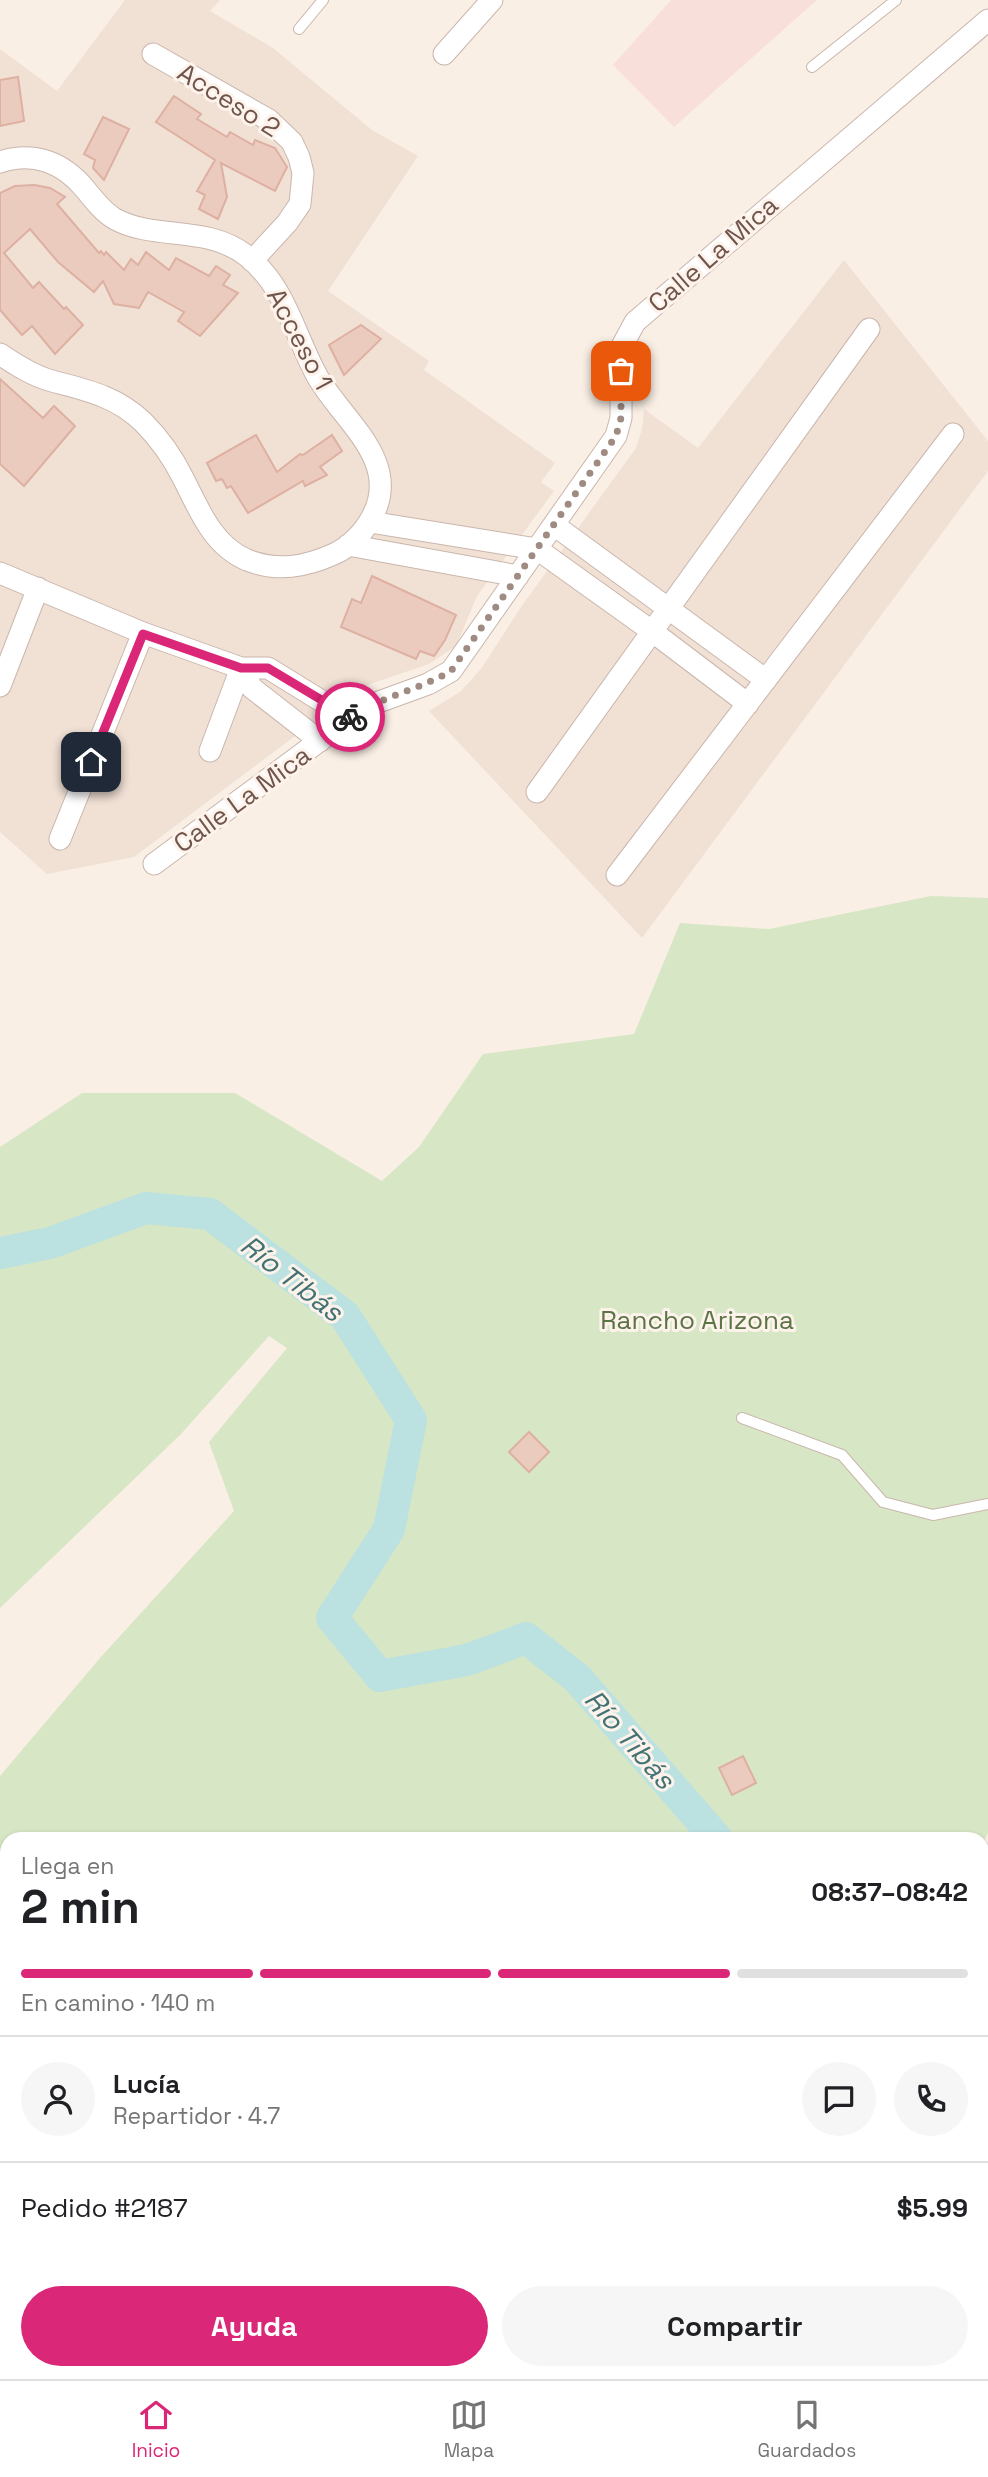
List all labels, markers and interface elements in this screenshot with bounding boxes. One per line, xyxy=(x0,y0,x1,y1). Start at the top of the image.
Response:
street label: Acceso 2 xyxy=(171,55,287,145)
street label: Calle La Mica xyxy=(641,188,785,320)
street label: Acceso 1 xyxy=(259,282,341,396)
pin xyxy=(591,341,651,401)
icon: bag xyxy=(602,352,640,390)
courier xyxy=(315,682,385,752)
icon: bike xyxy=(331,698,369,736)
pin xyxy=(61,732,121,792)
street label: Calle La Mica xyxy=(167,738,317,860)
icon: home xyxy=(72,743,110,781)
water label: Río Tibás xyxy=(234,1227,351,1330)
park label: Rancho Arizona xyxy=(600,1303,794,1337)
water label: Río Tibás xyxy=(577,1682,684,1797)
text: Llega en xyxy=(21,1851,114,1881)
text: 08:37–08:42 xyxy=(811,1875,968,1909)
text: 2 min xyxy=(21,1878,140,1936)
text: En camino · 140 m xyxy=(21,1988,215,2018)
button: person xyxy=(21,2062,95,2136)
button: chat xyxy=(802,2062,876,2136)
button: phone xyxy=(894,2062,968,2136)
text: Lucía xyxy=(113,2067,180,2101)
text: Repartidor · 4.7 xyxy=(113,2101,280,2131)
text: Pedido #2187 xyxy=(21,2191,188,2225)
text: $5.99 xyxy=(897,2191,968,2225)
button: Ayuda xyxy=(21,2286,488,2366)
button: Compartir xyxy=(502,2286,968,2366)
tab: Inicio xyxy=(132,2396,180,2463)
tab: Mapa xyxy=(444,2396,494,2463)
tab: Guardados xyxy=(758,2396,856,2463)

